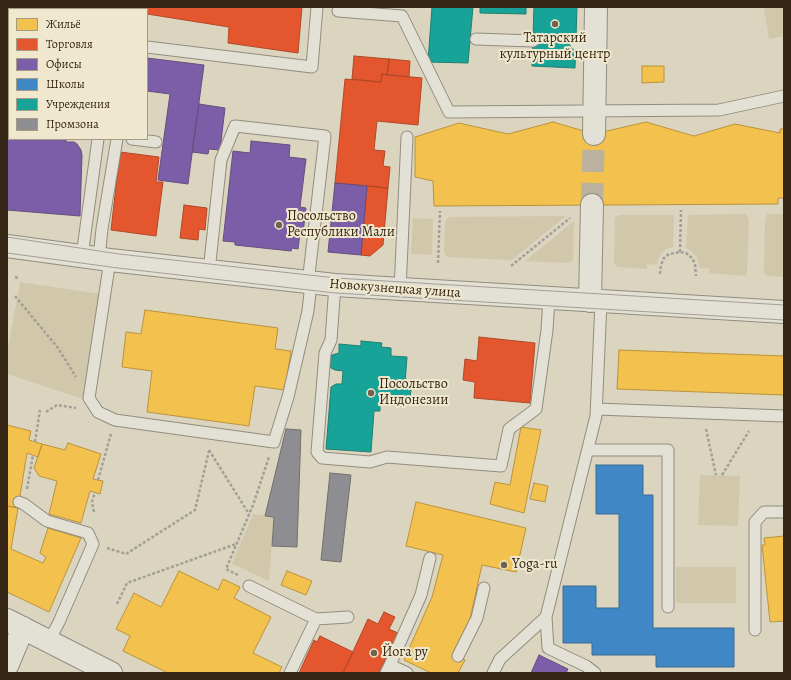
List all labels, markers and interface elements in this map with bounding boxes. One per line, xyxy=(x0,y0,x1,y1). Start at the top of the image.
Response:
legend xyxy=(8,8,148,140)
text: Жильё xyxy=(46,16,81,32)
marker: Татарский культурный центр xyxy=(550,19,560,29)
place label: Татарский культурный центр xyxy=(500,31,610,64)
text: Торговля xyxy=(46,36,93,52)
text: Офисы xyxy=(46,56,82,72)
text: Школы xyxy=(46,76,85,92)
text: Учреждения xyxy=(46,96,110,112)
text: Промзона xyxy=(46,116,99,132)
place label: Посольство Республики Мали xyxy=(287,209,395,242)
marker: Посольство Республики Мали xyxy=(274,220,284,230)
street label: Новокузнецкая улица xyxy=(329,276,461,302)
place label: Посольство Индонезии xyxy=(379,377,448,410)
marker: Посольство Индонезии xyxy=(366,388,376,398)
place label: Yoga-ru xyxy=(512,557,558,573)
marker: Yoga-ru xyxy=(499,560,509,570)
place label: Йога ру xyxy=(382,645,428,661)
marker: Йога ру xyxy=(369,648,379,658)

